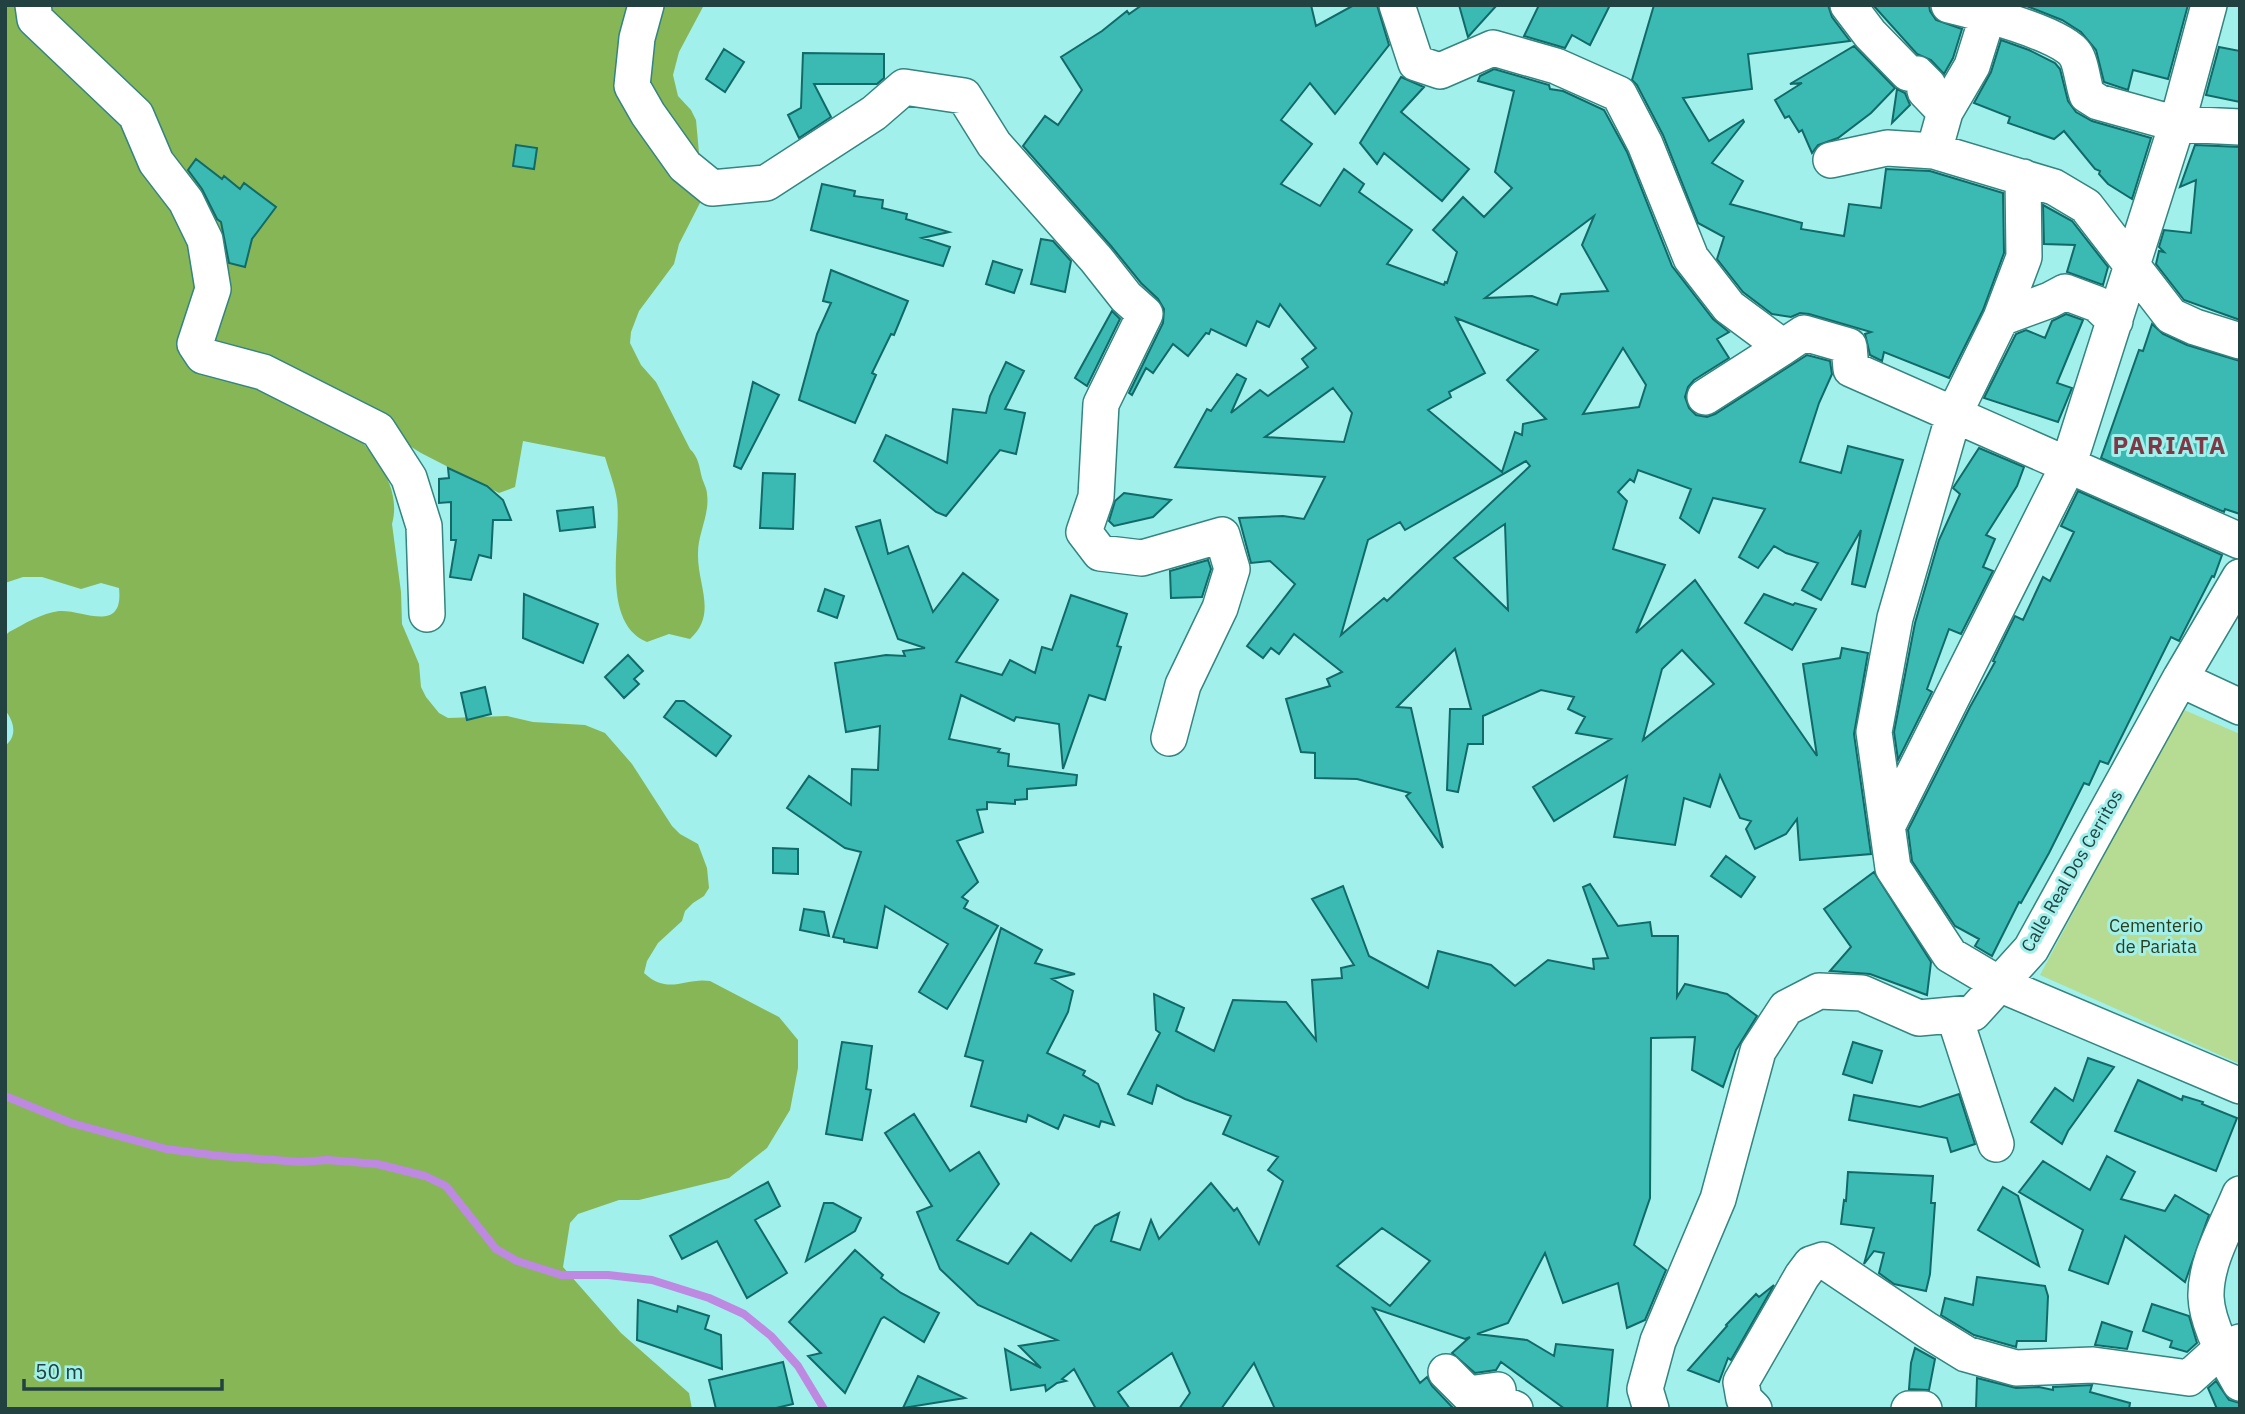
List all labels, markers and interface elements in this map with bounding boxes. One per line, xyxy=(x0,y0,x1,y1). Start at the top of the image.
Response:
district label: PARIATA xyxy=(2113,429,2227,461)
street label: Calle Real Dos Cerritos xyxy=(2016,786,2127,956)
park label: Cementerio de Pariata xyxy=(2109,914,2203,958)
scale bar xyxy=(24,1348,222,1392)
text: 50 m xyxy=(35,1357,84,1385)

